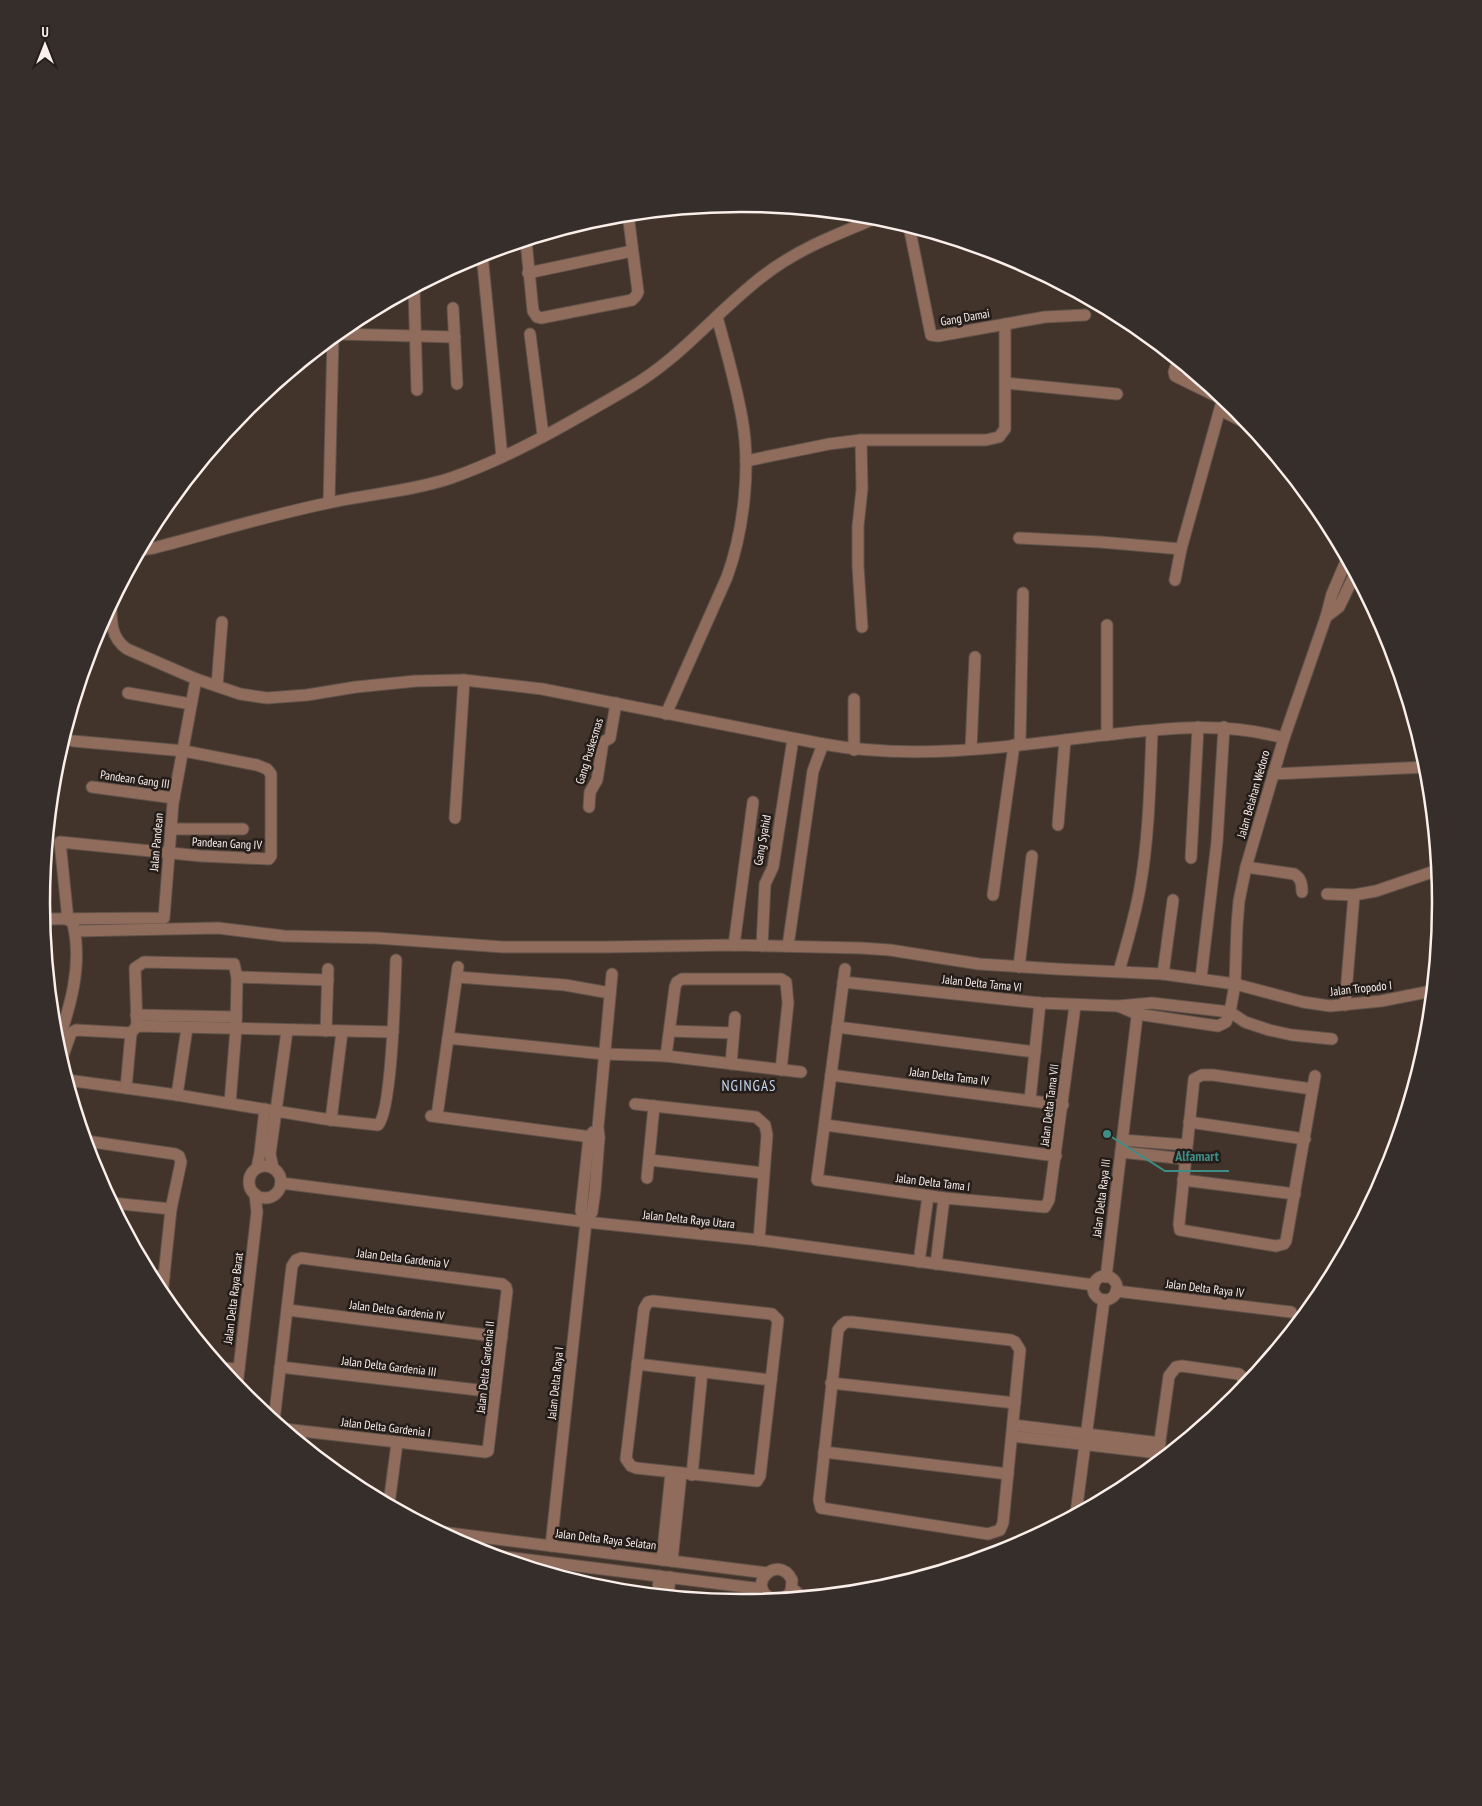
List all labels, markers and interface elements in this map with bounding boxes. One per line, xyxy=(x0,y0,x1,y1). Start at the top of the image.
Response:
north arrow xyxy=(20,20,70,70)
text: U xyxy=(41,23,49,41)
street label: Gang Damai xyxy=(939,305,991,329)
street label: Gang Puskesmas xyxy=(572,716,606,786)
street label: Jalan Belahan Wedoro xyxy=(1233,748,1273,841)
street label: Pandean Gang III xyxy=(99,767,171,791)
street label: Jalan Pandean xyxy=(146,812,166,873)
street label: Gang Syahid xyxy=(750,813,774,867)
street label: Pandean Gang IV xyxy=(192,834,263,852)
street label: Jalan Delta Tama VI xyxy=(941,971,1022,995)
street label: Jalan Tropodo I xyxy=(1329,977,1392,999)
street label: Jalan Delta Tama VII xyxy=(1036,1063,1061,1148)
street label: Jalan Delta Tama IV xyxy=(907,1064,990,1088)
district label: NGINGAS xyxy=(722,1076,776,1095)
callout: Alfamart xyxy=(1165,1142,1229,1171)
text: Alfamart xyxy=(1174,1147,1219,1165)
street label: Jalan Delta Raya III xyxy=(1089,1158,1113,1239)
street label: Jalan Delta Tama I xyxy=(894,1170,971,1194)
street label: Jalan Delta Raya Utara xyxy=(641,1207,736,1231)
street label: Jalan Delta Gardenia V xyxy=(355,1245,450,1271)
street label: Jalan Delta Raya Barat xyxy=(220,1251,246,1346)
street label: Jalan Delta Raya IV xyxy=(1164,1276,1245,1300)
street label: Jalan Delta Gardenia IV xyxy=(348,1297,446,1323)
street label: Jalan Delta Gardenia II xyxy=(473,1320,497,1415)
street label: Jalan Delta Raya I xyxy=(544,1346,566,1421)
street label: Jalan Delta Gardenia III xyxy=(340,1353,437,1379)
street label: Jalan Delta Gardenia I xyxy=(339,1414,432,1440)
street label: Jalan Delta Raya Selatan xyxy=(554,1525,657,1553)

